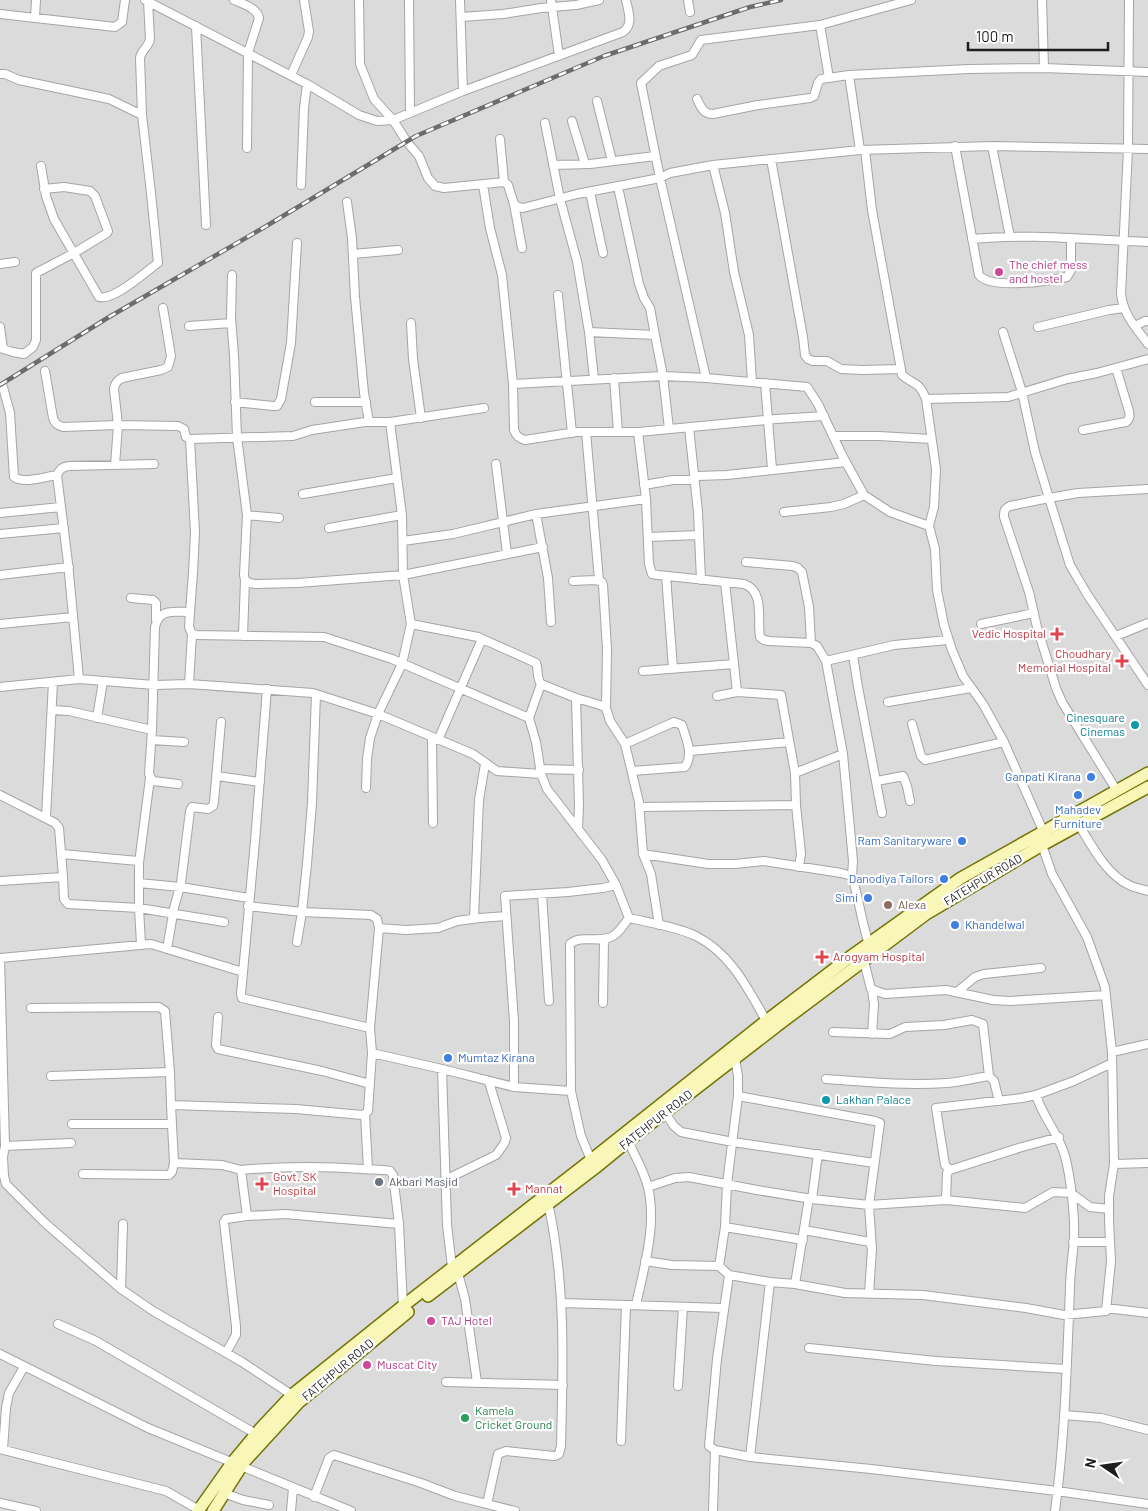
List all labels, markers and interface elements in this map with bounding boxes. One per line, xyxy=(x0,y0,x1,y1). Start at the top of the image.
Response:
scale bar xyxy=(968,20,1108,52)
text: 100 m xyxy=(976,27,1014,45)
place label: The chief mess and hostel xyxy=(1009,257,1087,285)
marker: The chief mess and hostel xyxy=(993,266,1005,278)
place label: Vedic Hospital xyxy=(972,626,1046,640)
marker: Vedic Hospital xyxy=(1050,627,1064,641)
place label: Choudhary Memorial Hospital xyxy=(1018,646,1111,674)
marker: Choudhary Memorial Hospital xyxy=(1115,654,1129,668)
place label: Cinesquare Cinemas xyxy=(1066,710,1125,738)
marker: Cinesquare Cinemas xyxy=(1129,719,1141,731)
place label: Ganpati Kirana xyxy=(1005,769,1081,783)
marker: Ganpati Kirana xyxy=(1085,771,1097,783)
marker: Mahadev Furniture xyxy=(1072,789,1084,801)
place label: Mahadev Furniture xyxy=(1054,802,1102,830)
place label: Ram Sanitaryware xyxy=(857,833,952,847)
marker: Ram Sanitaryware xyxy=(956,835,968,847)
street label: FATEHPUR ROAD xyxy=(941,850,1024,908)
place label: Danodiya Tailors xyxy=(849,871,934,885)
marker: Danodiya Tailors xyxy=(938,873,950,885)
place label: Simi xyxy=(835,890,858,904)
marker: Simi xyxy=(862,892,874,904)
place label: Alexa xyxy=(898,897,926,911)
marker: Alexa xyxy=(882,899,894,911)
place label: Khandelwal xyxy=(965,917,1024,931)
marker: Khandelwal xyxy=(949,919,961,931)
place label: Arogyam Hospital xyxy=(833,949,925,963)
marker: Arogyam Hospital xyxy=(815,950,829,964)
place label: Mumtaz Kirana xyxy=(458,1050,535,1064)
marker: Mumtaz Kirana xyxy=(442,1052,454,1064)
street label: FATEHPUR ROAD xyxy=(616,1086,695,1152)
place label: Lakhan Palace xyxy=(836,1092,911,1106)
marker: Lakhan Palace xyxy=(820,1094,832,1106)
place label: Govt. SK Hospital xyxy=(273,1169,317,1197)
place label: Akbari Masjid xyxy=(389,1174,458,1188)
marker: Akbari Masjid xyxy=(373,1176,385,1188)
marker: Govt. SK Hospital xyxy=(255,1177,269,1191)
place label: Mannat xyxy=(525,1181,563,1195)
marker: Mannat xyxy=(507,1182,521,1196)
place label: TAJ Hotel xyxy=(441,1313,492,1327)
marker: TAJ Hotel xyxy=(425,1315,437,1327)
street label: FATEHPUR ROAD xyxy=(299,1335,376,1403)
place label: Muscat City xyxy=(377,1357,438,1371)
marker: Muscat City xyxy=(361,1359,373,1371)
place label: Kamela Cricket Ground xyxy=(475,1403,552,1431)
marker: Kamela Cricket Ground xyxy=(459,1412,471,1424)
north arrow xyxy=(1078,1441,1128,1491)
text: N xyxy=(1081,1457,1099,1469)

